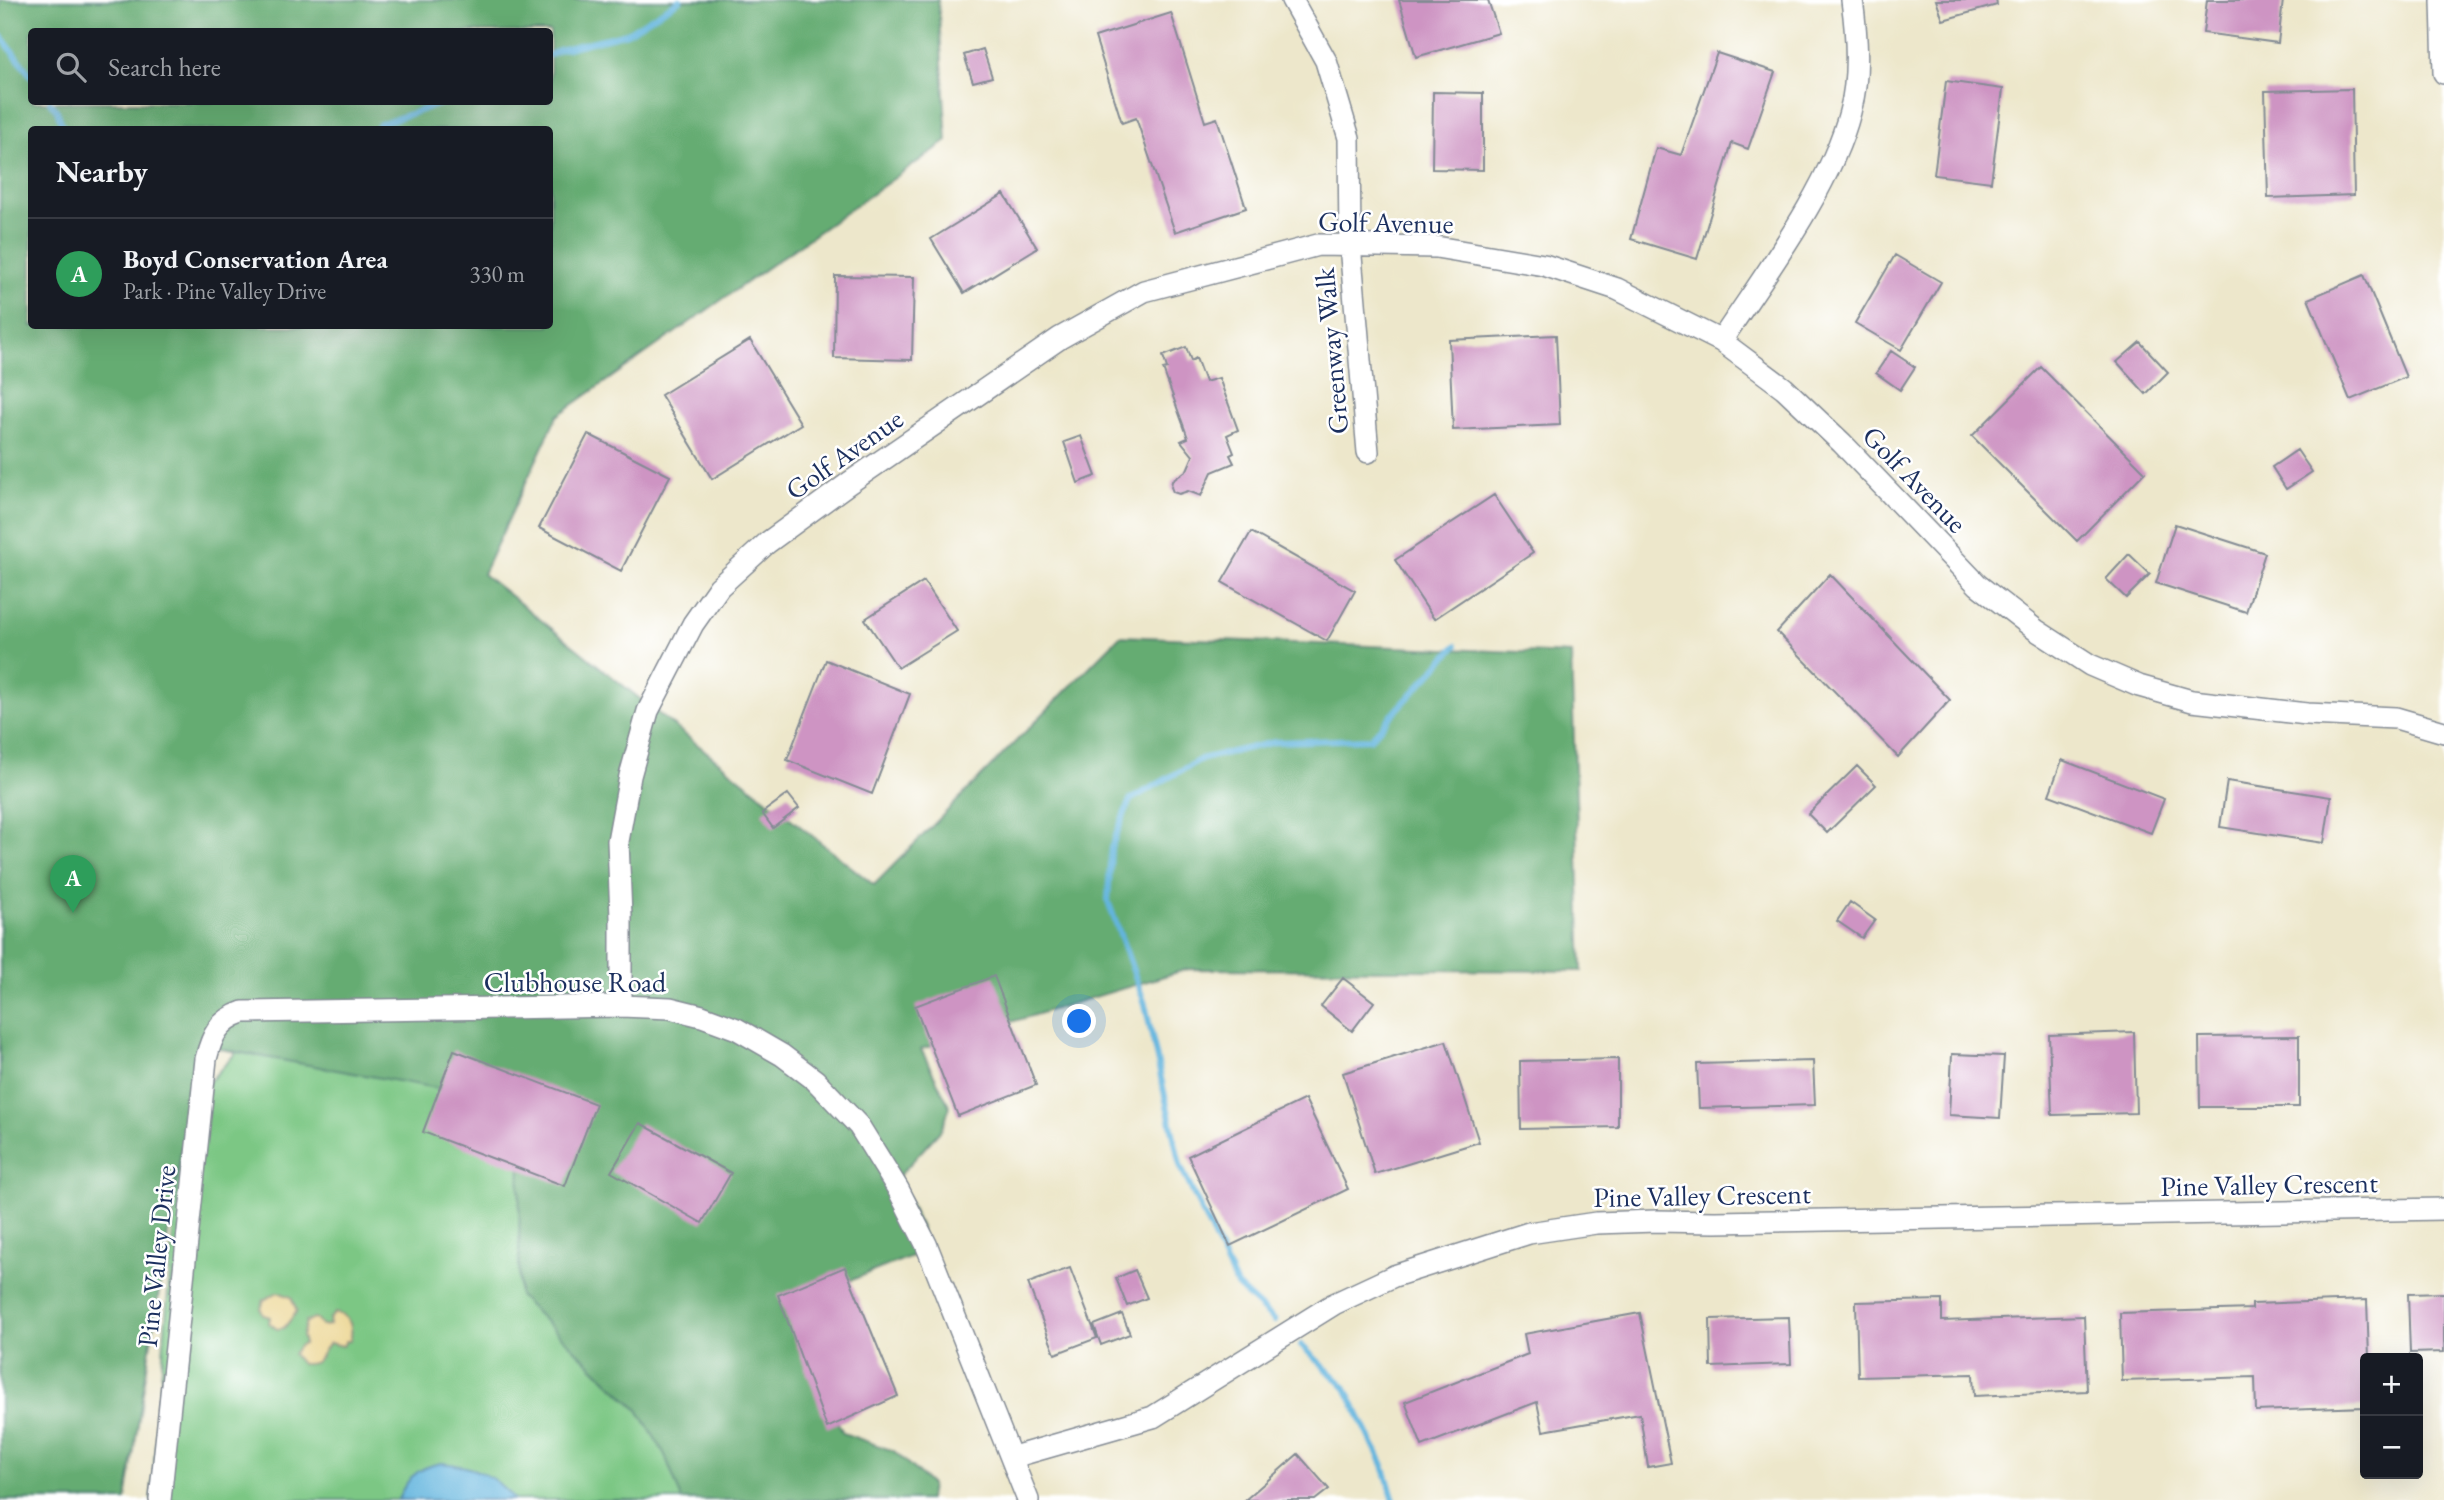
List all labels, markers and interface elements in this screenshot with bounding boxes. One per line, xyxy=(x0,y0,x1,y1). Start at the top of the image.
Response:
search box xyxy=(28,28,553,105)
icon: search xyxy=(52,48,90,86)
text: Search here xyxy=(108,50,221,84)
text: Nearby xyxy=(56,152,148,191)
street label: Golf Avenue xyxy=(1318,203,1454,241)
text: Boyd Conservation Area xyxy=(123,242,388,276)
text: A xyxy=(71,259,87,289)
text: 330 m xyxy=(469,259,525,289)
street label: Greenway Walk xyxy=(1306,265,1356,436)
text: Park · Pine Valley Drive xyxy=(123,276,326,306)
street label: Golf Avenue xyxy=(778,400,910,508)
street label: Golf Avenue xyxy=(1855,418,1975,540)
pin: A xyxy=(50,855,96,913)
street label: Clubhouse Road xyxy=(484,964,667,1000)
your location xyxy=(1062,1004,1096,1038)
street label: Pine Valley Drive xyxy=(129,1163,183,1349)
street label: Pine Valley Crescent xyxy=(2160,1164,2378,1204)
street label: Pine Valley Crescent xyxy=(1593,1175,1811,1215)
map controls xyxy=(2360,1353,2423,1479)
button: + xyxy=(2360,1353,2423,1416)
button: − xyxy=(2360,1416,2423,1479)

